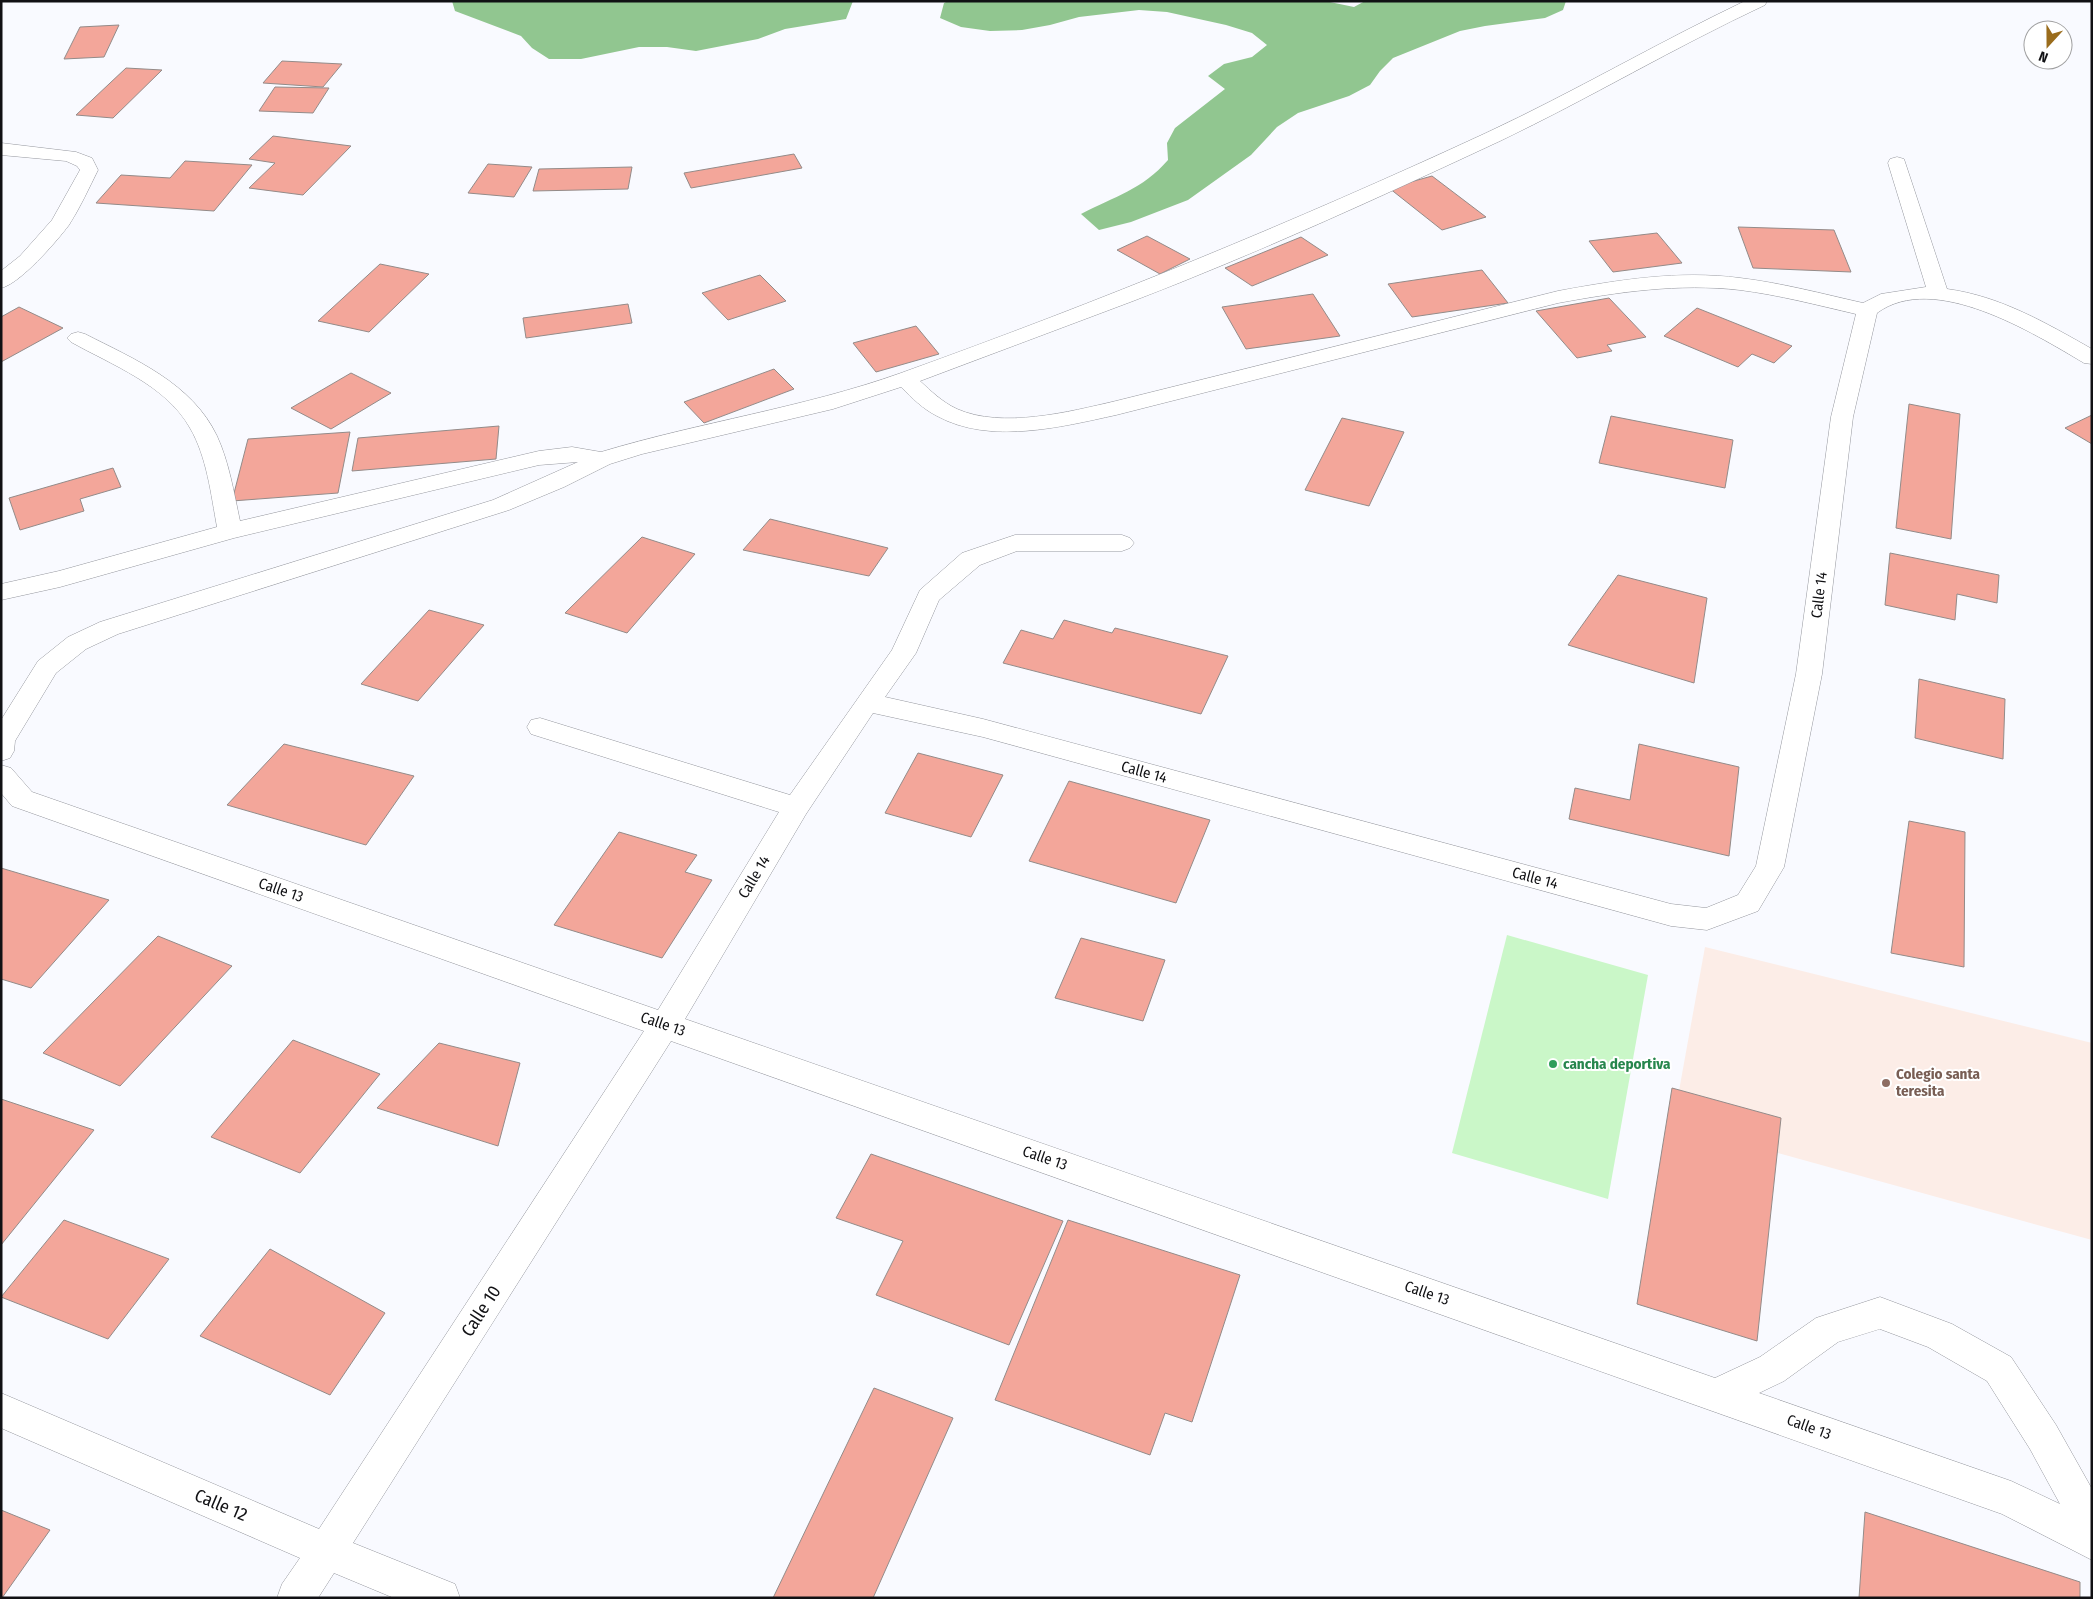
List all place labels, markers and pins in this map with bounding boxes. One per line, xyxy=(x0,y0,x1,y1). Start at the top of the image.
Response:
place label: cancha deportiva xyxy=(1563,1055,1671,1073)
marker: cancha deportiva xyxy=(1547,1058,1559,1070)
place label: Colegio santa teresita xyxy=(1896,1065,1981,1100)
marker: Colegio santa teresita xyxy=(1880,1077,1892,1089)

